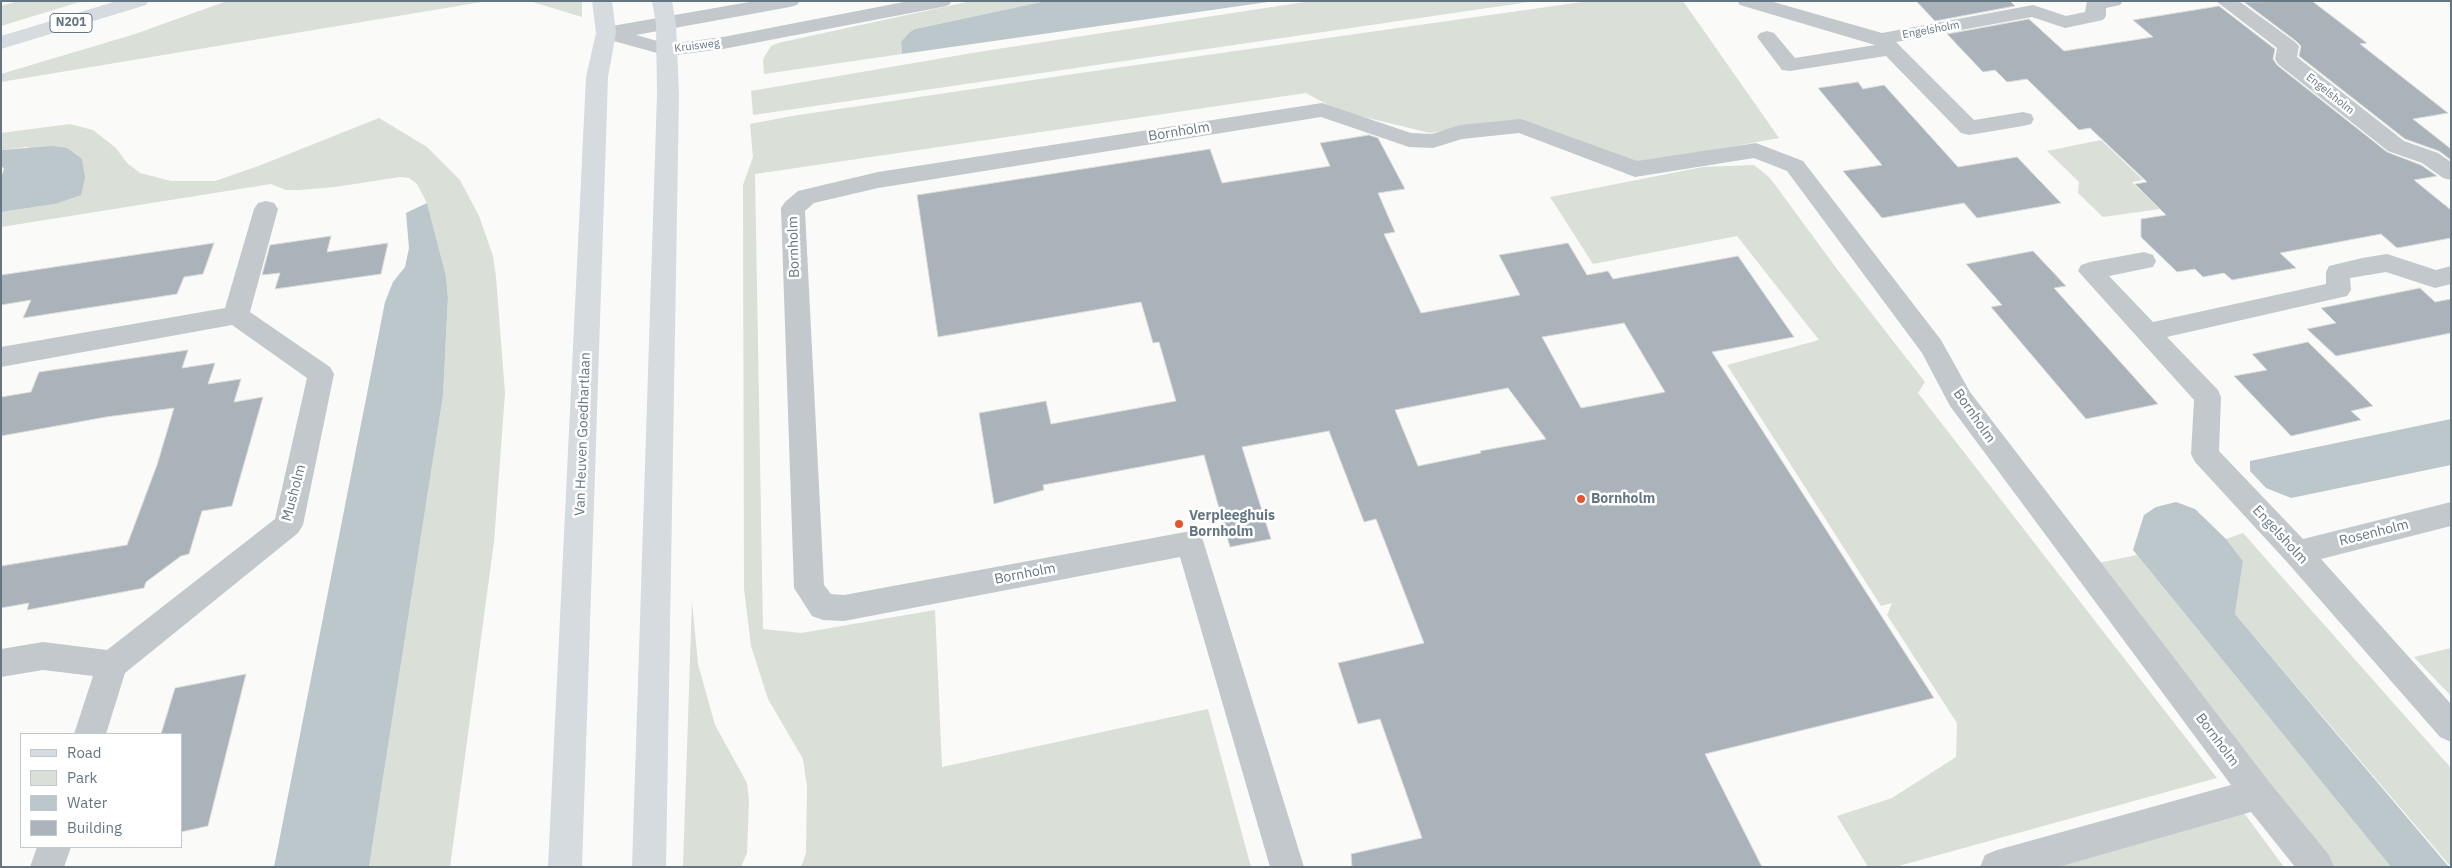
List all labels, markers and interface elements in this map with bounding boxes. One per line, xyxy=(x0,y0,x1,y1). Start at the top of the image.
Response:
road number: N201 xyxy=(50,13,92,32)
street label: Engelsholm xyxy=(1901,18,1961,42)
street label: Kruisweg xyxy=(674,37,720,55)
street label: Engelsholm xyxy=(2303,71,2357,117)
street label: Bornholm xyxy=(1147,119,1211,145)
street label: Bornholm xyxy=(785,216,803,278)
street label: Van Heuven Goedhartlaan xyxy=(572,352,594,516)
street label: Bornholm xyxy=(1949,386,1999,446)
street label: Musholm xyxy=(278,463,310,523)
place label: Bornholm xyxy=(1591,491,1655,507)
marker: Bornholm xyxy=(1575,493,1587,505)
street label: Engelsholm xyxy=(2249,502,2311,568)
place label: Verpleeghuis Bornholm xyxy=(1189,508,1275,540)
street label: Rosenholm xyxy=(2338,516,2410,550)
marker: Verpleeghuis Bornholm xyxy=(1173,518,1185,530)
street label: Bornholm xyxy=(993,560,1057,588)
street label: Bornholm xyxy=(2192,710,2242,770)
legend xyxy=(20,733,182,848)
text: Road xyxy=(67,743,102,762)
text: Park xyxy=(67,768,97,787)
text: Water xyxy=(67,793,107,812)
text: Building xyxy=(67,818,122,837)

